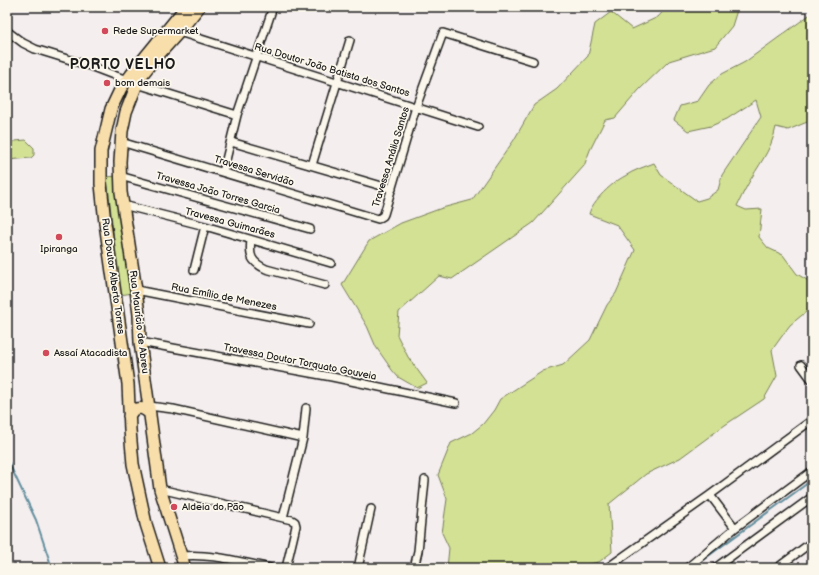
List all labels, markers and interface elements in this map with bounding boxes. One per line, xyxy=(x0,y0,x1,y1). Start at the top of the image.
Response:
place label: Rede Supermarket xyxy=(113,25,198,37)
marker: Rede Supermarket xyxy=(100,26,110,36)
street label: Rua Doutor João Batista dos Santos xyxy=(253,41,411,99)
district label: PORTO VELHO xyxy=(70,56,176,73)
place label: bom demais xyxy=(115,77,170,89)
marker: bom demais xyxy=(102,78,112,88)
street label: Travessa Anália Santos xyxy=(370,105,412,209)
street label: Travessa Servidão xyxy=(212,153,296,189)
street label: Travessa João Torres Garcia xyxy=(155,170,282,217)
street label: Travessa Guimarães xyxy=(184,205,276,241)
street label: Rua Doutor Alberto Torres xyxy=(99,217,127,335)
marker: Ipiranga xyxy=(54,232,64,242)
place label: Ipiranga xyxy=(40,243,78,255)
street label: Rua Maurício de Abreu xyxy=(127,270,151,374)
street label: Rua Emílio de Menezes xyxy=(170,281,278,313)
street label: Travessa Doutor Torquato Gouveia xyxy=(222,341,378,383)
place label: Assaí Atacadista xyxy=(54,347,128,359)
marker: Assaí Atacadista xyxy=(41,348,51,358)
place label: Aldeia do Pão xyxy=(182,501,244,513)
marker: Aldeia do Pão xyxy=(169,502,179,512)

